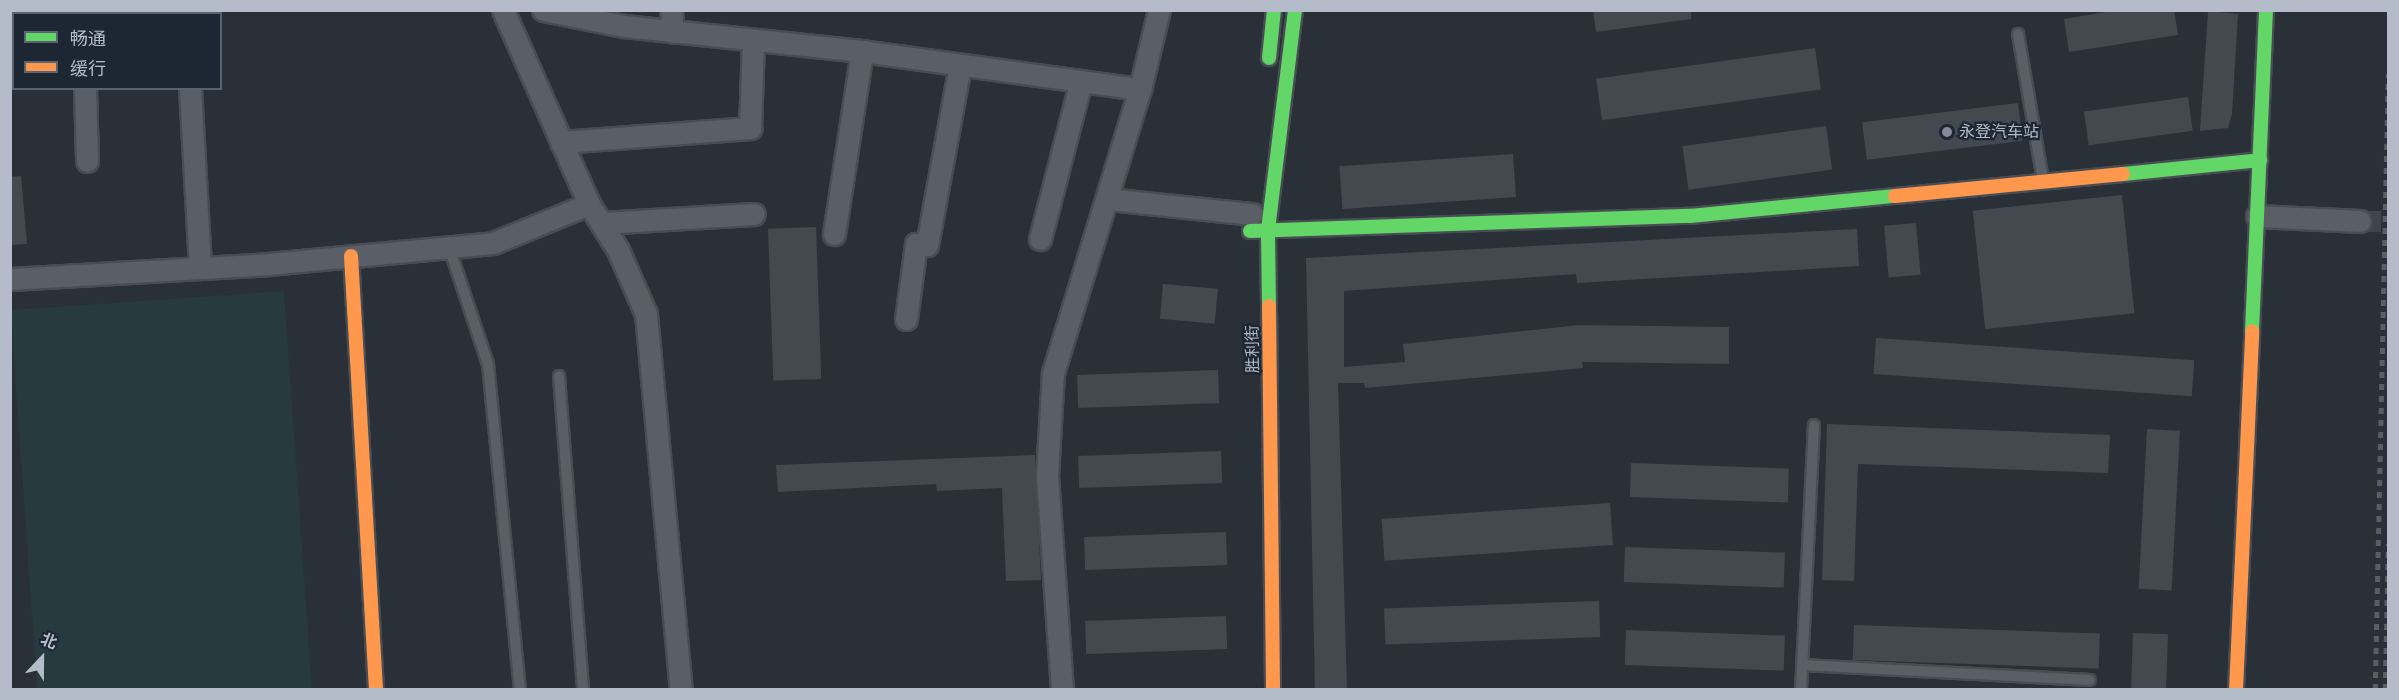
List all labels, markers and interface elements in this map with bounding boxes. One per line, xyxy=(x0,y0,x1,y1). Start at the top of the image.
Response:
legend xyxy=(12,12,222,90)
text: 畅通 xyxy=(70,28,106,49)
text: 缓行 xyxy=(70,58,106,79)
place label: 永登汽车站 xyxy=(1959,122,2039,142)
marker: 永登汽车站 xyxy=(1940,125,1954,139)
street label: 胜利街 xyxy=(1243,325,1263,373)
north arrow xyxy=(12,628,72,688)
text: 北 xyxy=(38,629,60,653)

